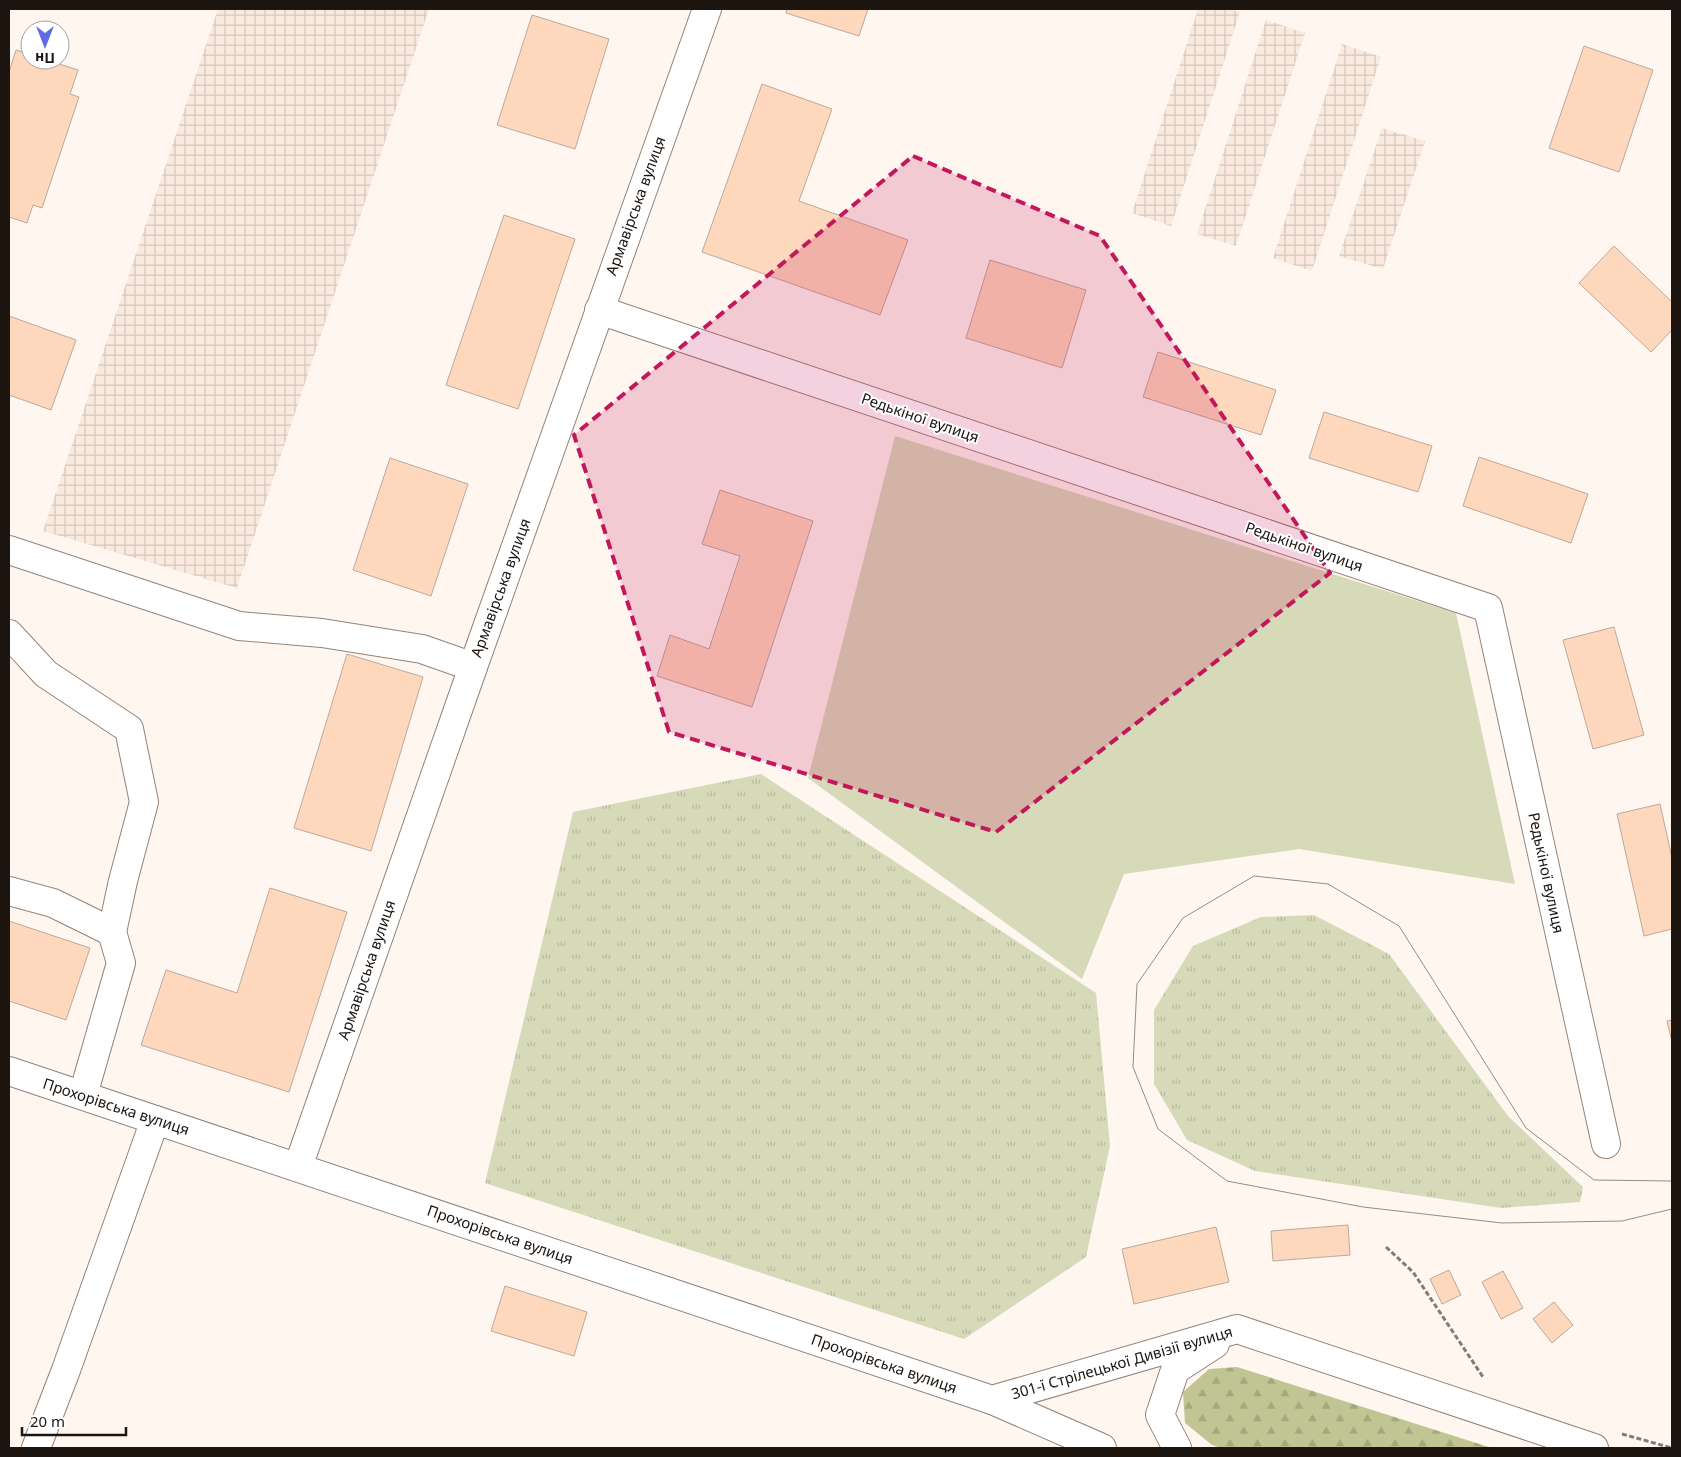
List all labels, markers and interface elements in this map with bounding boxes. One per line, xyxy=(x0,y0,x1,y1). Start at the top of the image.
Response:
north arrow xyxy=(20,20,70,70)
text: Пн xyxy=(35,49,55,68)
street label: Армавірська вулиця xyxy=(601,133,670,278)
street label: Редькіної вулиця xyxy=(859,388,982,447)
street label: Армавірська вулиця xyxy=(466,515,535,660)
street label: Редькіної вулиця xyxy=(1243,517,1366,576)
street label: Редькіної вулиця xyxy=(1524,810,1570,935)
street label: Армавірська вулиця xyxy=(333,897,399,1042)
street label: Прохорівська вулиця xyxy=(40,1073,192,1139)
street label: Прохорівська вулиця xyxy=(425,1200,576,1268)
street label: 301-ї Стрілецької Дивізії вулиця xyxy=(1009,1321,1235,1403)
street label: Прохорівська вулиця xyxy=(809,1329,960,1397)
scale bar xyxy=(22,1404,126,1436)
text: 20 m xyxy=(30,1411,65,1431)

